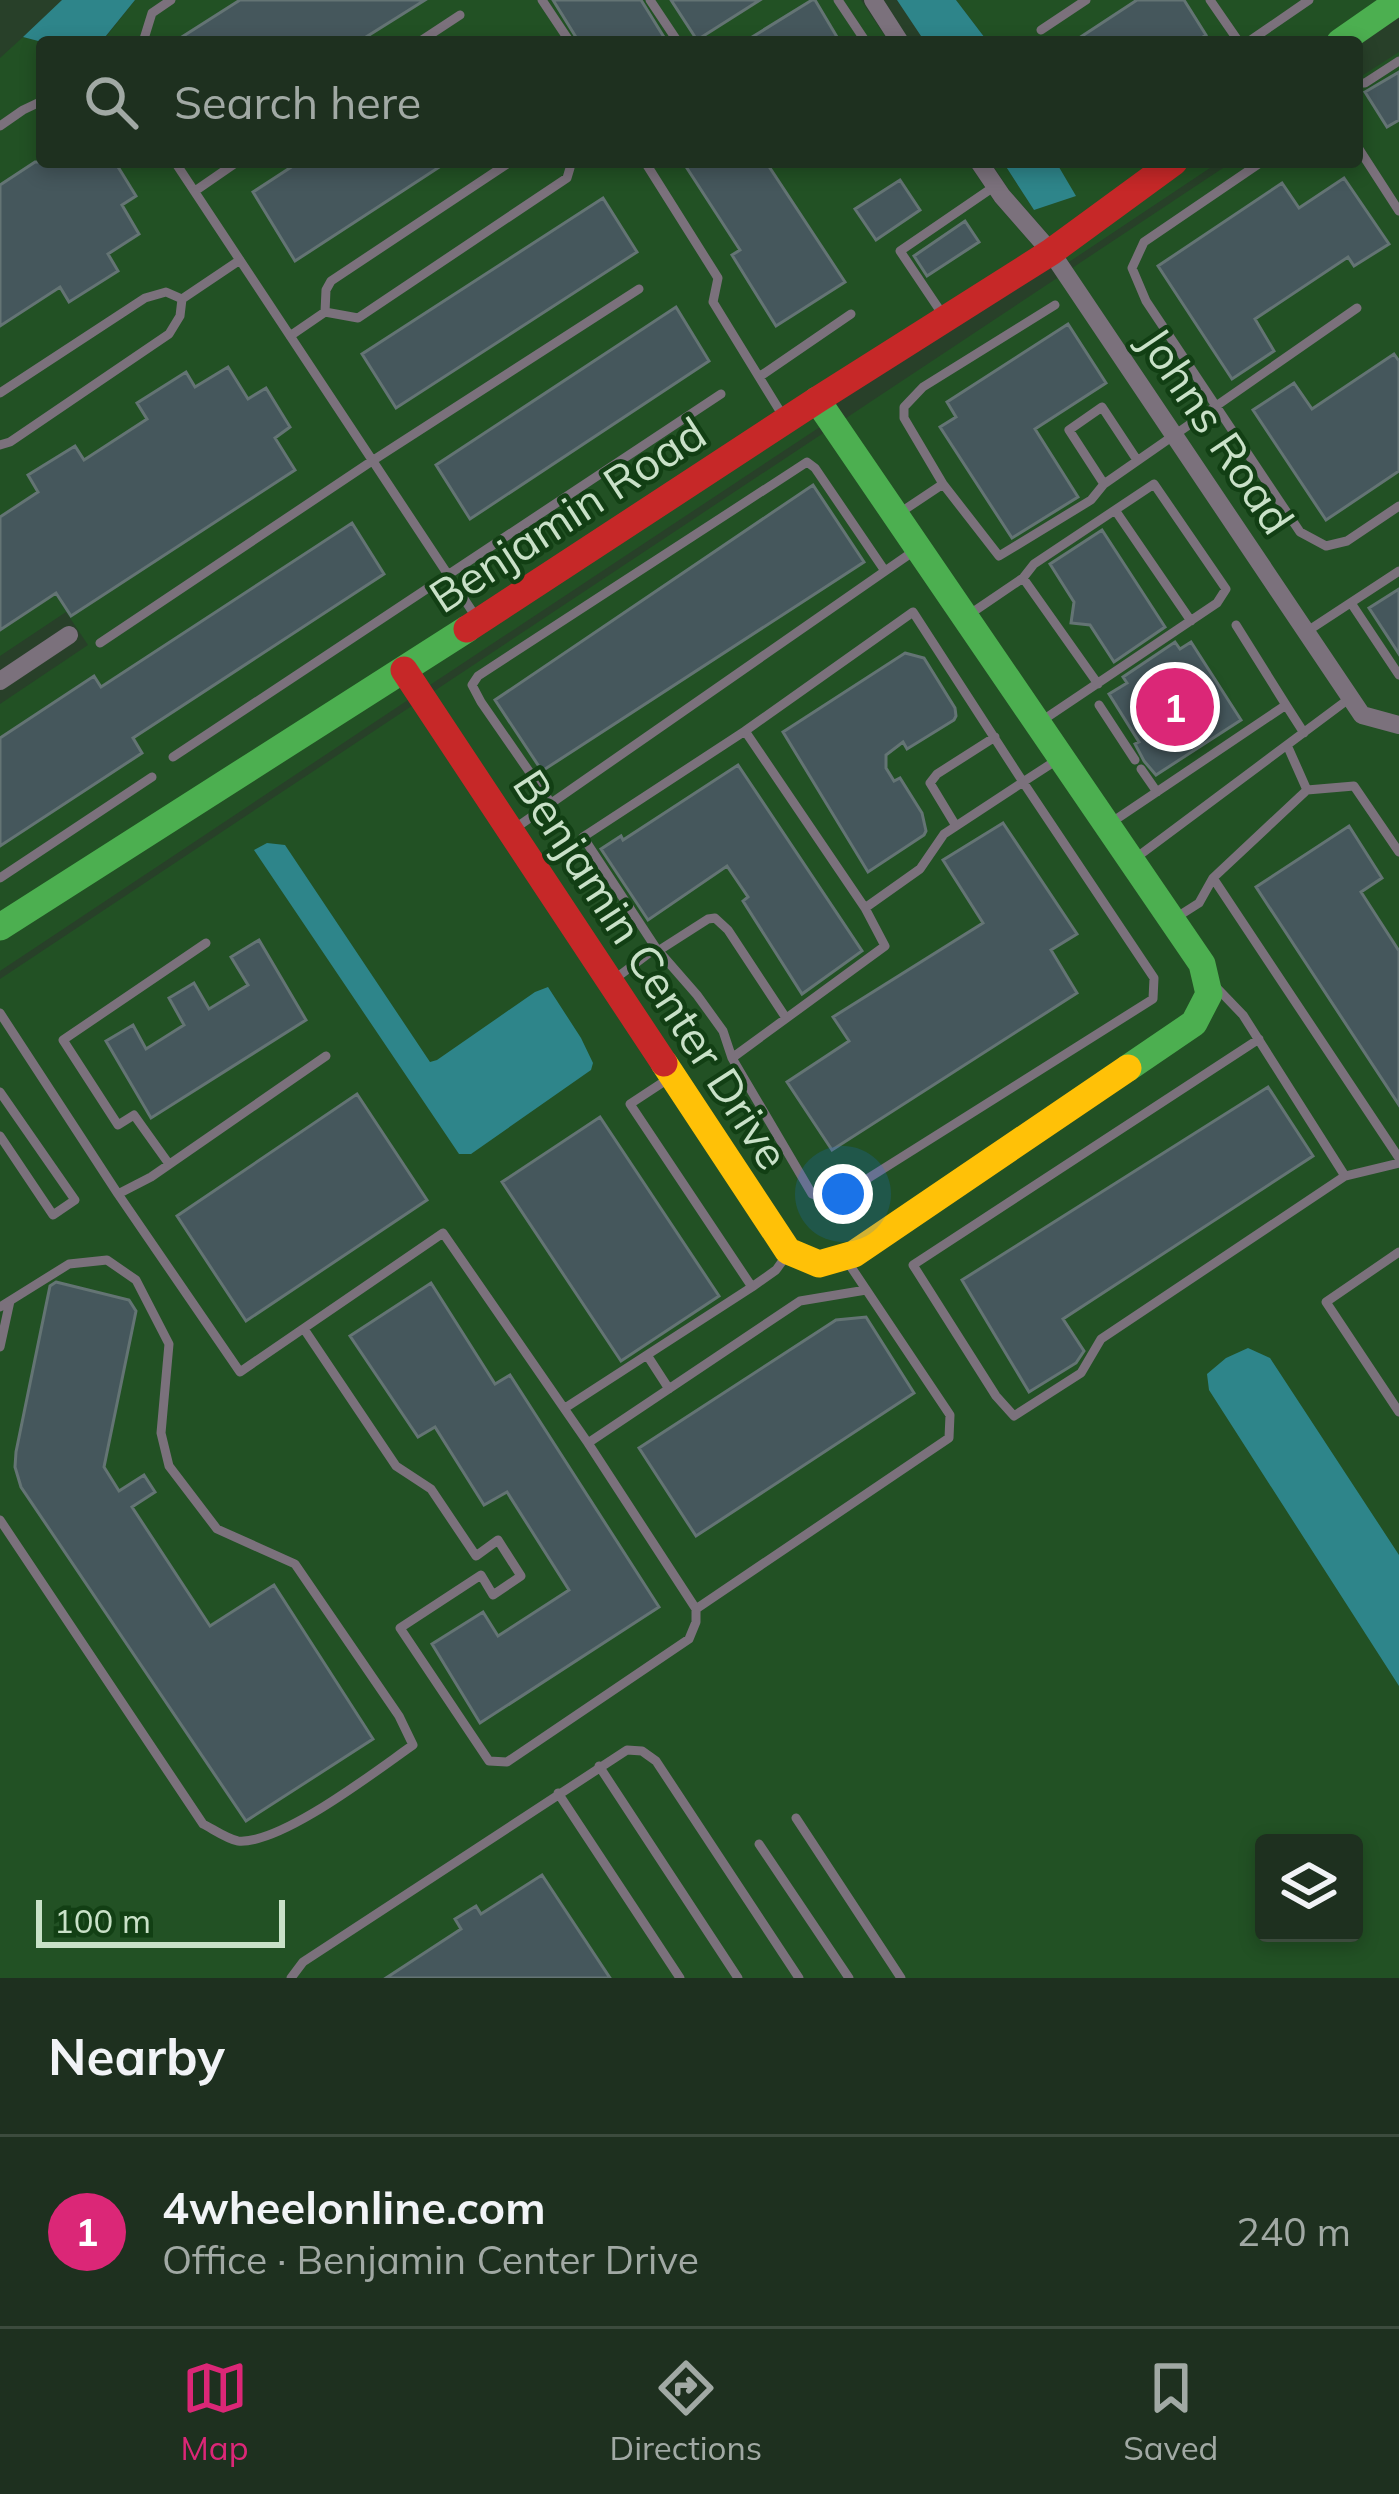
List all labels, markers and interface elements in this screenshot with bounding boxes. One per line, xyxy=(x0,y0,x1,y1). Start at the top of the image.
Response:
search box xyxy=(36,36,1363,168)
icon: search xyxy=(78,69,144,135)
text: Search here xyxy=(174,74,421,130)
street label: Johns Road xyxy=(1127,316,1307,544)
street label: Benjamin Road xyxy=(418,404,716,624)
pin: 1 xyxy=(1136,662,1214,752)
street label: Benjamin Center Drive xyxy=(502,759,802,1179)
your location xyxy=(813,1164,873,1224)
map controls xyxy=(1255,1834,1363,1942)
button: layers xyxy=(1255,1834,1363,1942)
scale bar xyxy=(36,1894,285,1947)
text: 100 m xyxy=(54,1900,151,1941)
text: Nearby xyxy=(48,2024,225,2088)
text: 4wheelonline.com xyxy=(162,2179,546,2235)
text: 1 xyxy=(75,2207,99,2256)
text: 240 m xyxy=(1236,2207,1351,2256)
text: Office · Benjamin Center Drive xyxy=(162,2235,699,2284)
tab: Map xyxy=(181,2355,248,2468)
tab: Directions xyxy=(610,2355,762,2468)
tab: Saved xyxy=(1123,2355,1218,2468)

